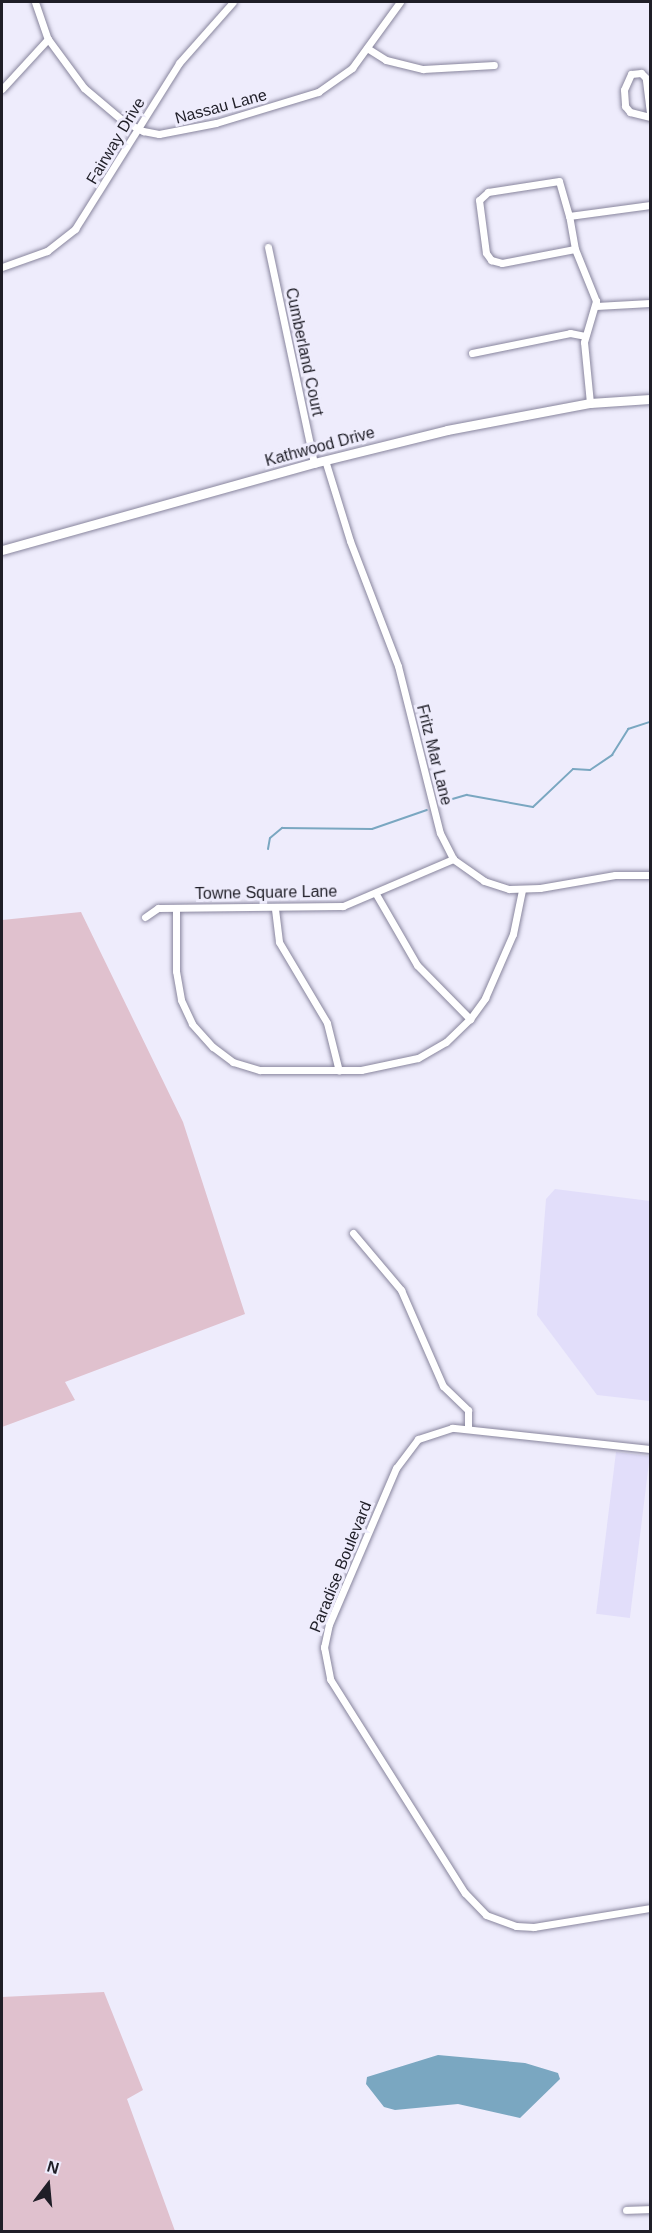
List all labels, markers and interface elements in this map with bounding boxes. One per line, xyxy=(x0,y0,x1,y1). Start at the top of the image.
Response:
street label: Nassau Lane xyxy=(173,86,269,128)
street label: Fairway Drive xyxy=(83,94,149,188)
street label: Cumberland Court xyxy=(281,286,327,418)
street label: Kathwood Drive xyxy=(263,423,377,471)
street label: Fritz Mar Lane xyxy=(412,703,456,807)
street label: Towne Square Lane xyxy=(195,882,337,904)
street label: Paradise Boulevard xyxy=(306,1499,376,1635)
north arrow xyxy=(18,2155,78,2215)
text: N xyxy=(45,2157,61,2177)

